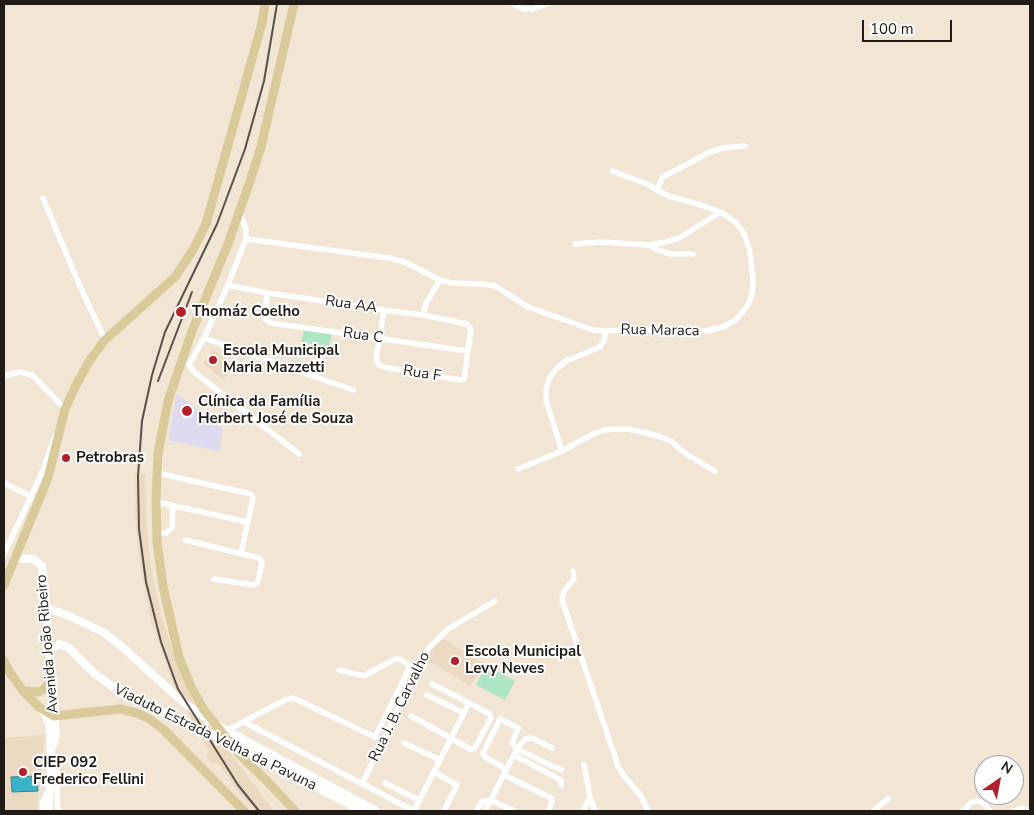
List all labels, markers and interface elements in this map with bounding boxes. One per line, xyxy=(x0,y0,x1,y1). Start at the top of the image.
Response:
scale bar xyxy=(864,10,954,42)
text: 100 m xyxy=(870,19,914,39)
street label: Rua AA xyxy=(324,292,378,318)
place label: Thomáz Coelho xyxy=(192,303,300,321)
marker: Thomáz Coelho xyxy=(174,305,188,319)
street label: Rua Maraca xyxy=(620,321,700,341)
street label: Rua C xyxy=(342,324,384,348)
place label: Escola Municipal Maria Mazzetti xyxy=(223,342,339,377)
marker: Escola Municipal Maria Mazzetti xyxy=(207,354,219,366)
street label: Rua F xyxy=(402,362,442,386)
place label: Clínica da Família Herbert José de Souza xyxy=(198,393,354,428)
marker: Clínica da Família Herbert José de Souza xyxy=(180,404,194,418)
place label: Petrobras xyxy=(76,449,144,467)
marker: Petrobras xyxy=(60,452,72,464)
street label: Avenida João Ribeiro xyxy=(33,574,63,714)
place label: Escola Municipal Levy Neves xyxy=(465,643,581,678)
street label: Rua J. B. Carvalho xyxy=(366,649,434,765)
marker: Escola Municipal Levy Neves xyxy=(449,655,461,667)
street label: Viaduto Estrada Velha da Pavuna xyxy=(111,681,319,795)
place label: CIEP 092 Frederico Fellini xyxy=(33,754,144,789)
north arrow xyxy=(974,755,1024,805)
text: N xyxy=(997,757,1016,779)
marker: CIEP 092 Frederico Fellini xyxy=(17,766,29,778)

